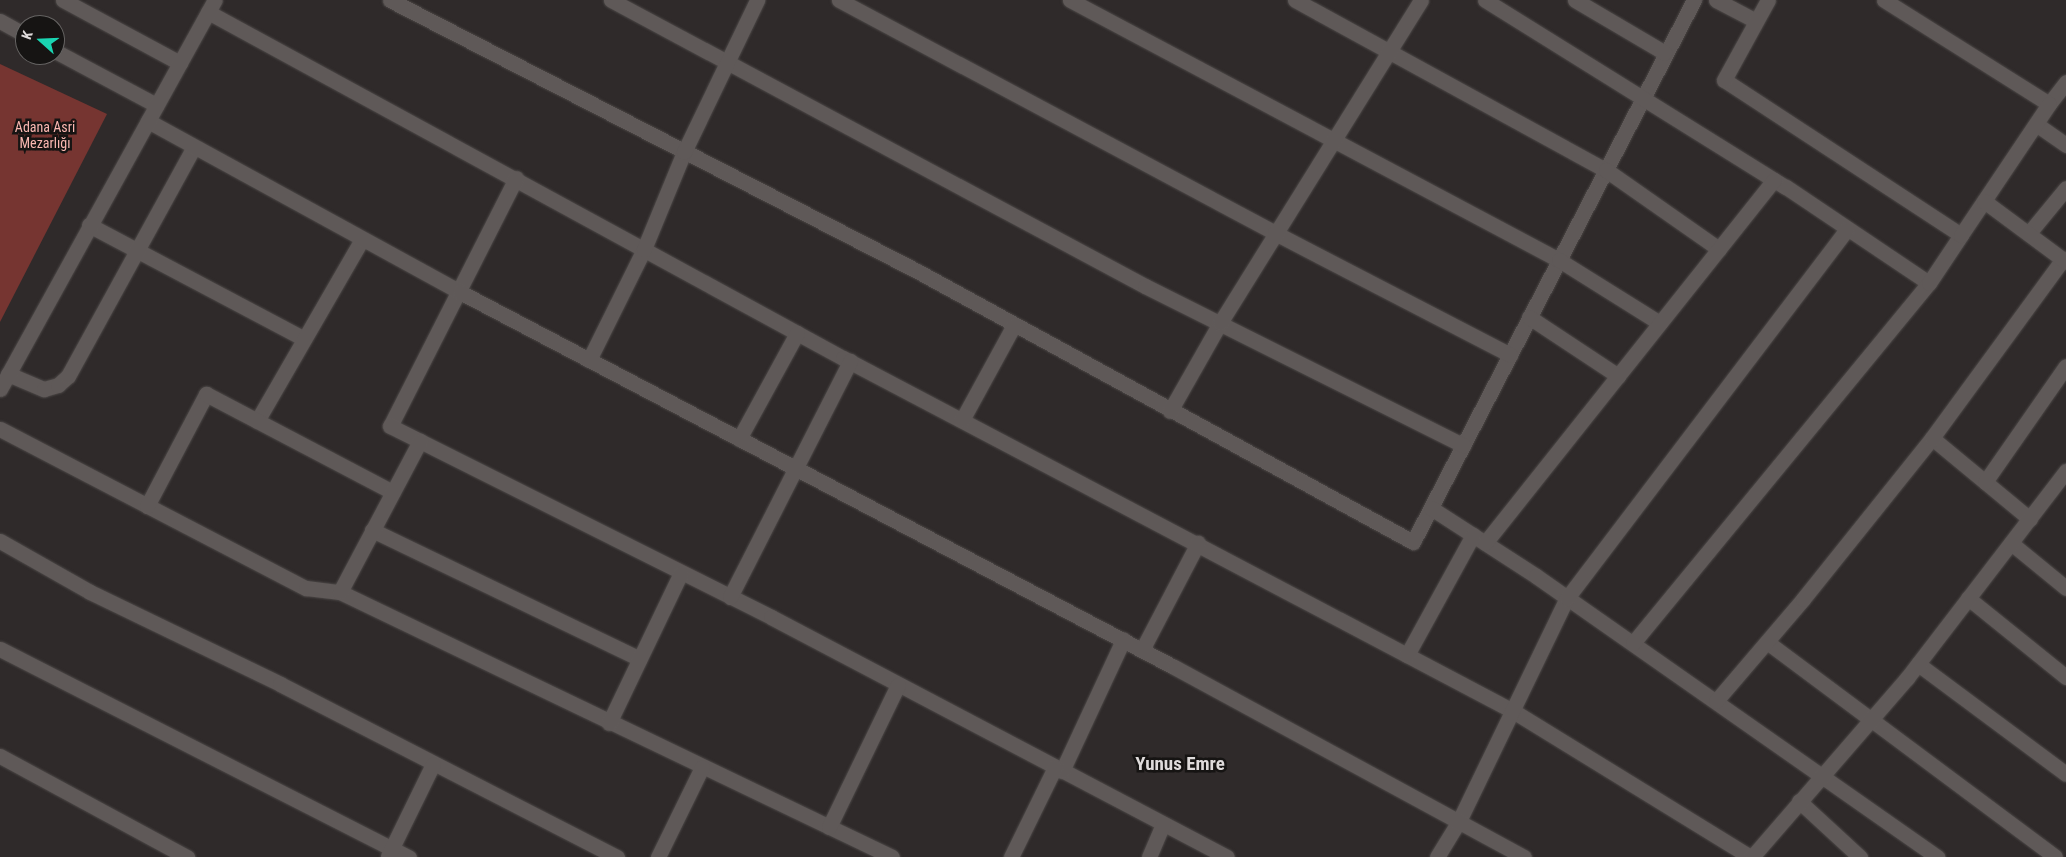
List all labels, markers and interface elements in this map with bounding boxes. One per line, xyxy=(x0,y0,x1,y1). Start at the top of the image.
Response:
north arrow xyxy=(15,15,65,65)
text: K xyxy=(18,29,36,42)
park label: Adana Asri Mezarlığı xyxy=(15,119,75,152)
district label: Yunus Emre xyxy=(1135,753,1225,775)

